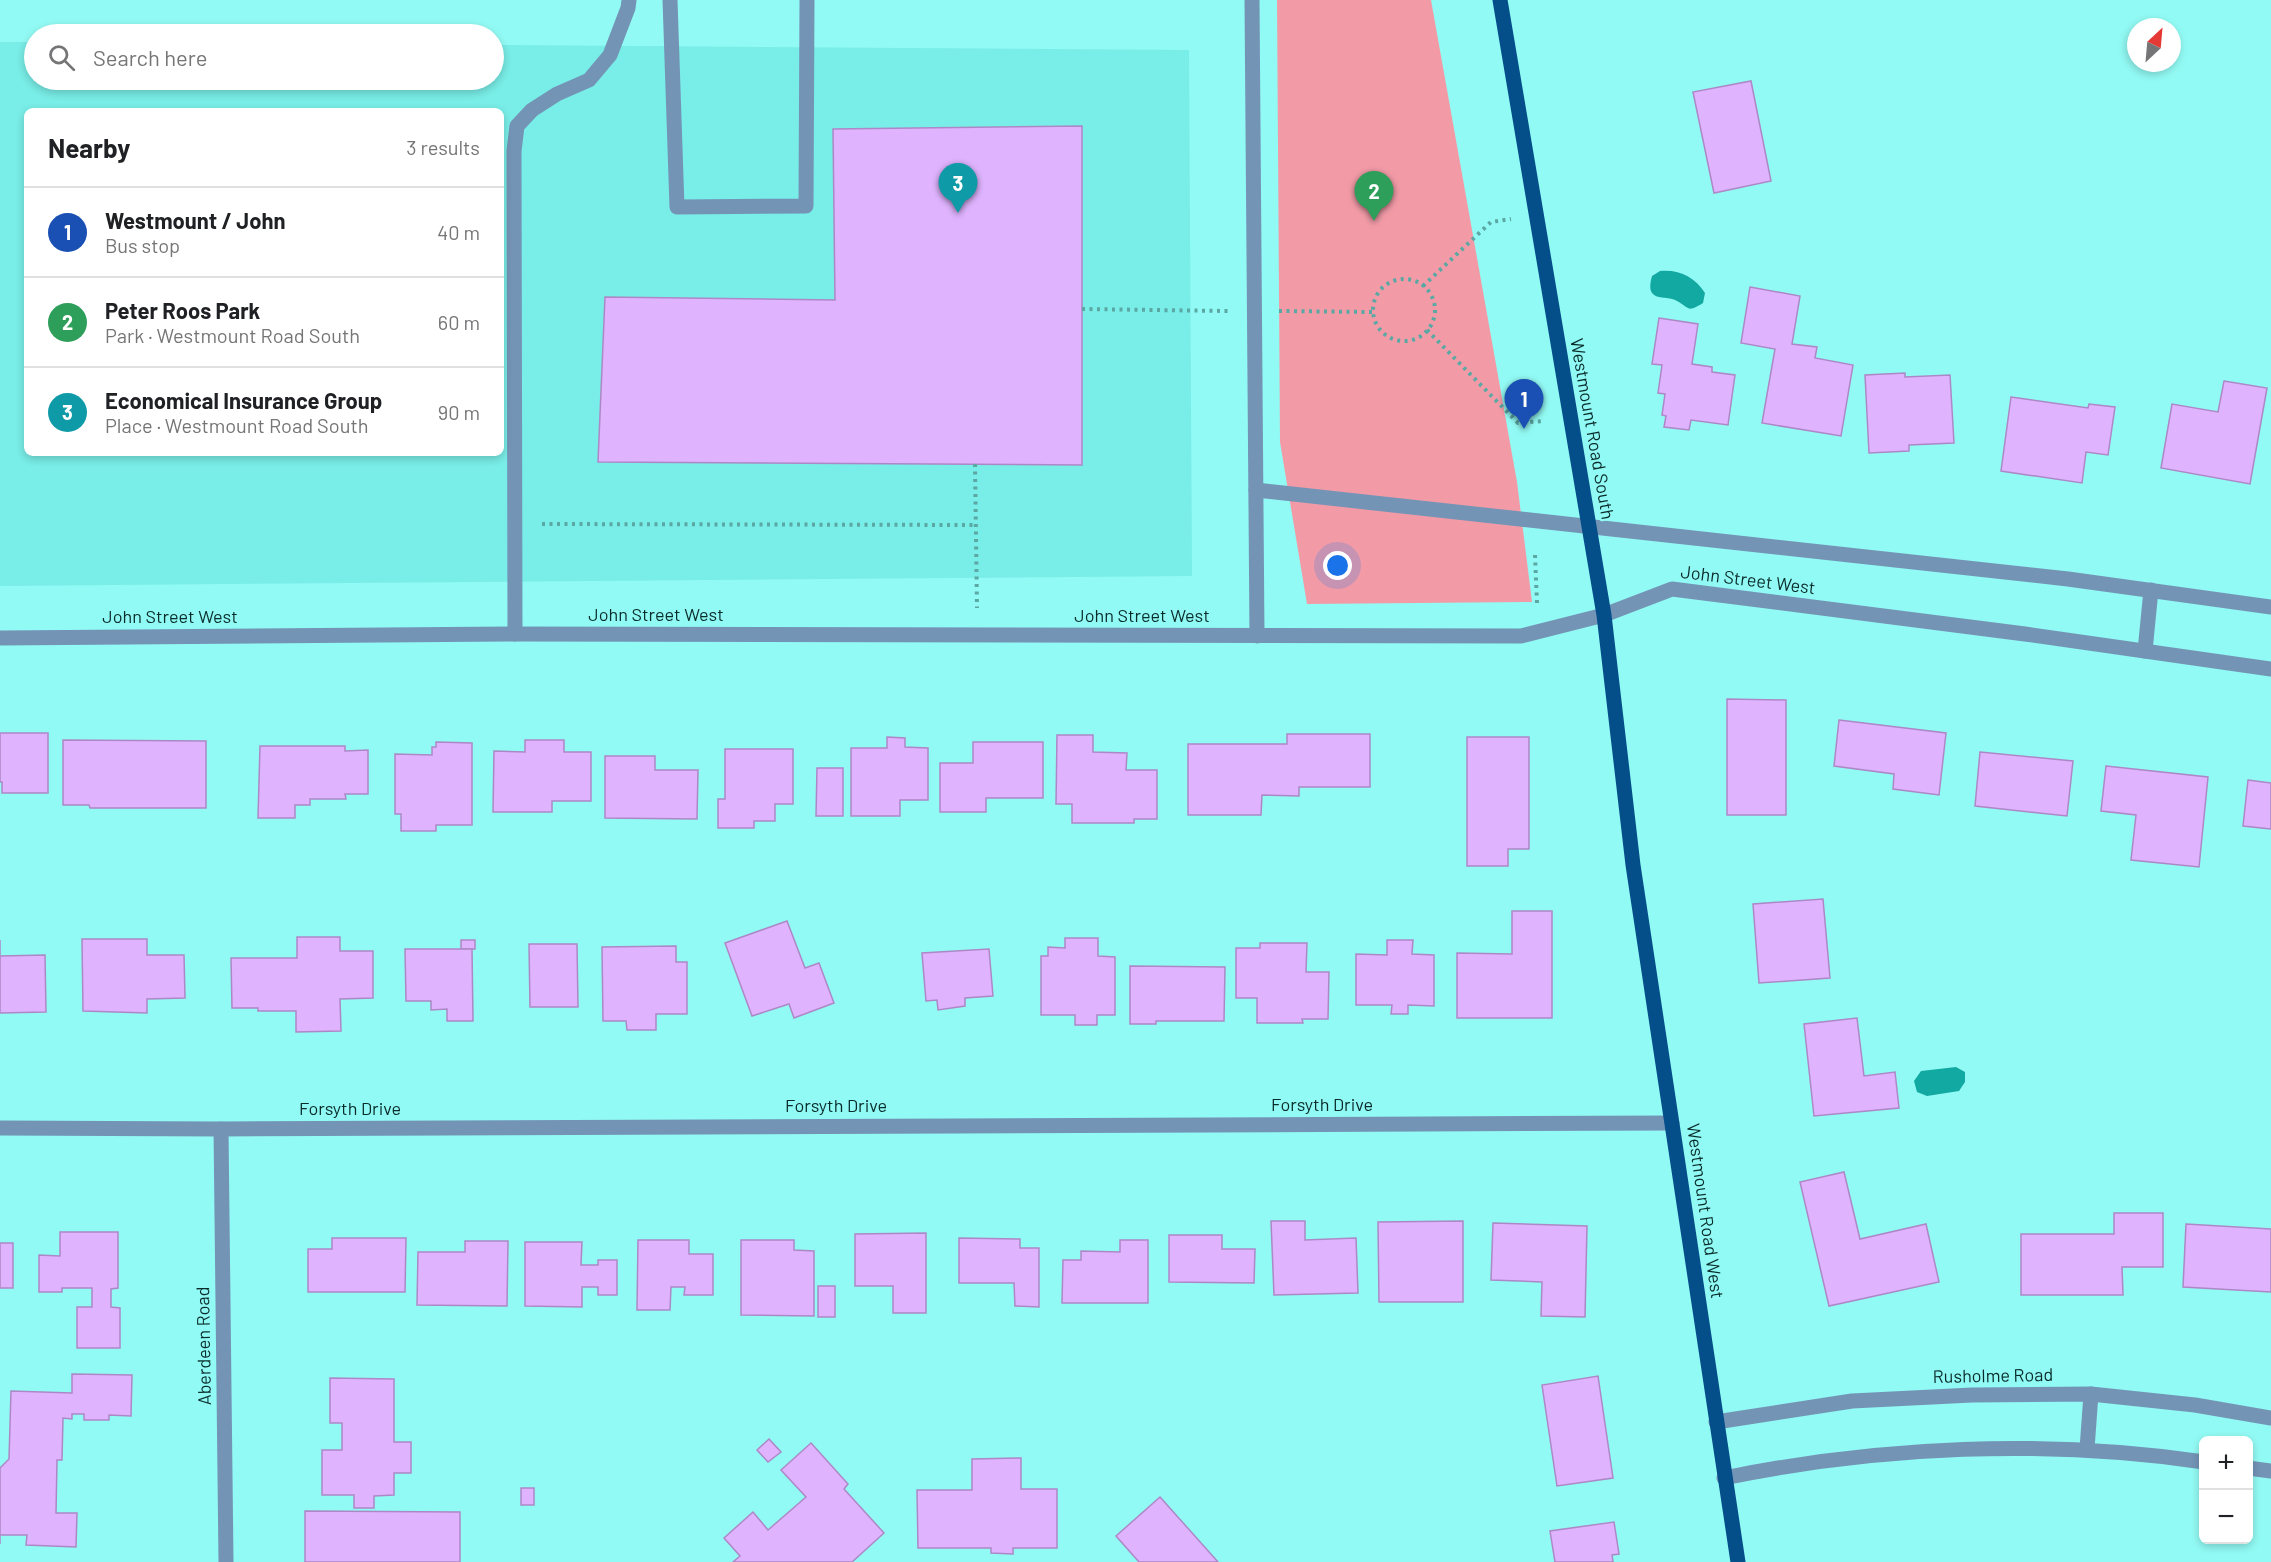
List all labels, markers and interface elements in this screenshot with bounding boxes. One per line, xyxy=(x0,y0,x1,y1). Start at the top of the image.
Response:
north arrow xyxy=(2127,18,2181,72)
search box xyxy=(24,24,504,90)
icon: search xyxy=(45,41,78,74)
text: Search here xyxy=(93,44,207,70)
text: Nearby xyxy=(48,132,130,163)
text: 3 results xyxy=(406,135,480,159)
pin: 3 xyxy=(938,164,978,213)
pin: 2 xyxy=(1354,172,1394,221)
text: Westmount / John xyxy=(105,207,285,233)
text: 1 xyxy=(64,220,71,244)
text: 40 m xyxy=(437,220,480,244)
text: Bus stop xyxy=(105,233,180,257)
text: Peter Roos Park xyxy=(105,297,260,323)
text: 2 xyxy=(62,310,73,334)
text: 60 m xyxy=(438,310,480,334)
text: Park · Westmount Road South xyxy=(105,323,360,347)
street label: Westmount Road South xyxy=(1566,337,1620,521)
pin: 1 xyxy=(1504,380,1544,429)
text: Economical Insurance Group xyxy=(105,387,382,413)
text: 3 xyxy=(62,400,73,424)
text: 90 m xyxy=(438,400,480,424)
text: Place · Westmount Road South xyxy=(105,413,368,437)
your location xyxy=(1323,551,1352,580)
street label: John Street West xyxy=(1680,560,1817,598)
street label: John Street West xyxy=(588,603,724,625)
street label: John Street West xyxy=(1074,604,1210,626)
street label: John Street West xyxy=(102,605,238,627)
street label: Forsyth Drive xyxy=(1271,1093,1373,1115)
street label: Forsyth Drive xyxy=(785,1094,887,1116)
street label: Forsyth Drive xyxy=(299,1097,401,1119)
street label: Westmount Road West xyxy=(1683,1122,1729,1300)
street label: Aberdeen Road xyxy=(191,1286,215,1406)
street label: Rusholme Road xyxy=(1932,1363,2053,1387)
map controls xyxy=(2199,1436,2253,1544)
button: + xyxy=(2199,1436,2253,1490)
button: − xyxy=(2199,1490,2253,1544)

